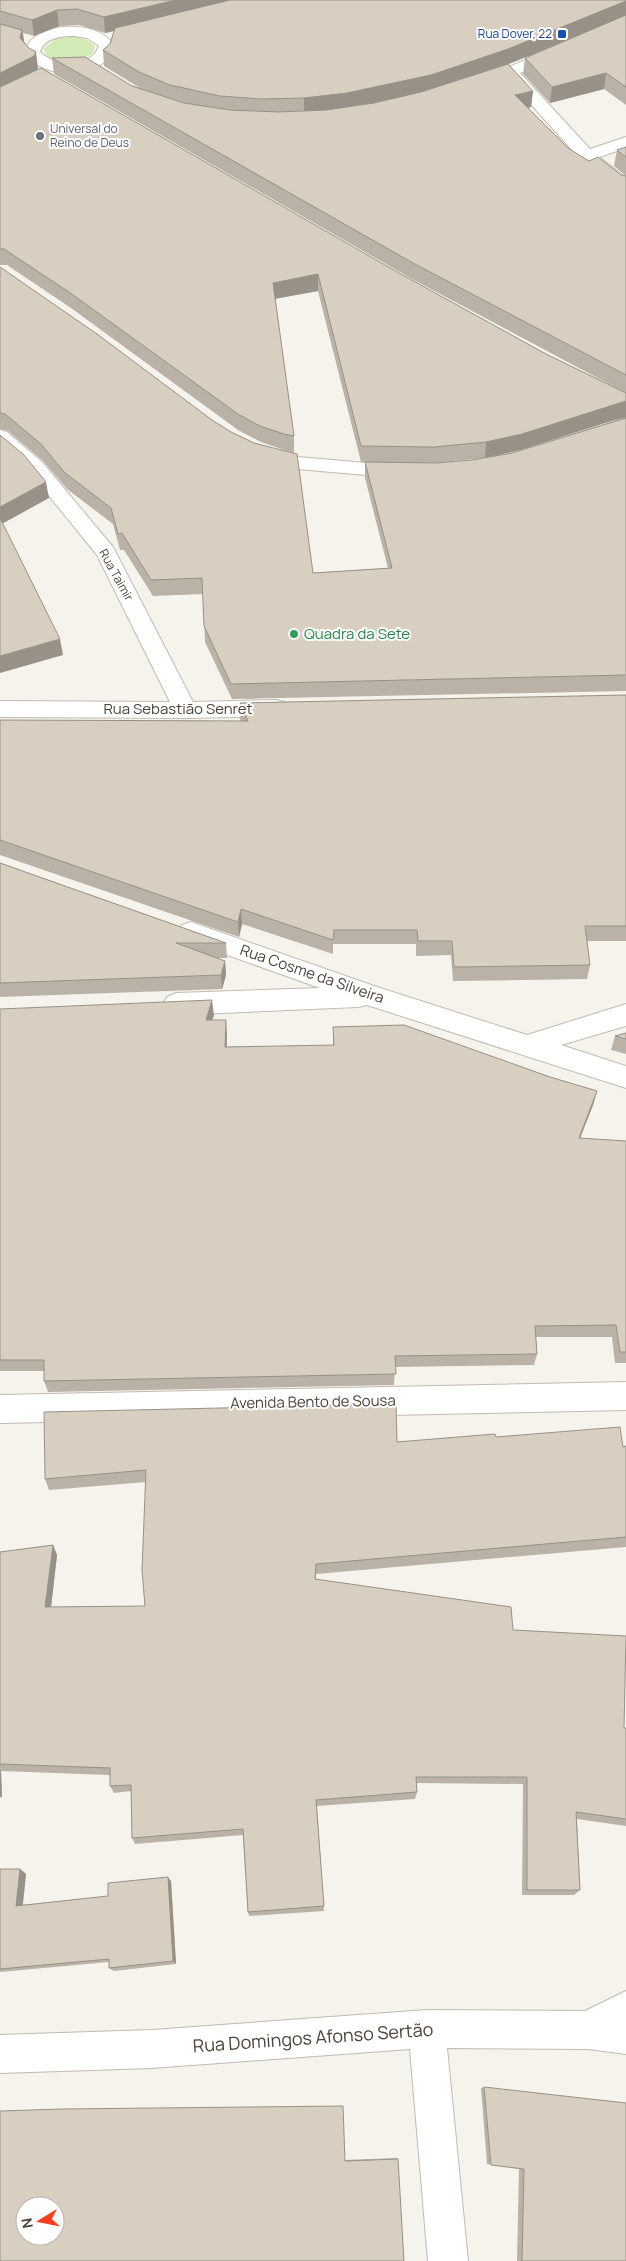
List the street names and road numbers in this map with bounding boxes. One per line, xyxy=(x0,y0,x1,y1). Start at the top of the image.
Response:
street label: Rua Taimir xyxy=(95,546,138,604)
street label: Rua Sebastião Senret xyxy=(103,698,253,719)
street label: Rua Cosme da Silveira xyxy=(237,939,387,1008)
street label: Avenida Bento de Sousa xyxy=(230,1390,396,1413)
street label: Rua Domingos Afonso Sertão xyxy=(192,2017,434,2057)

